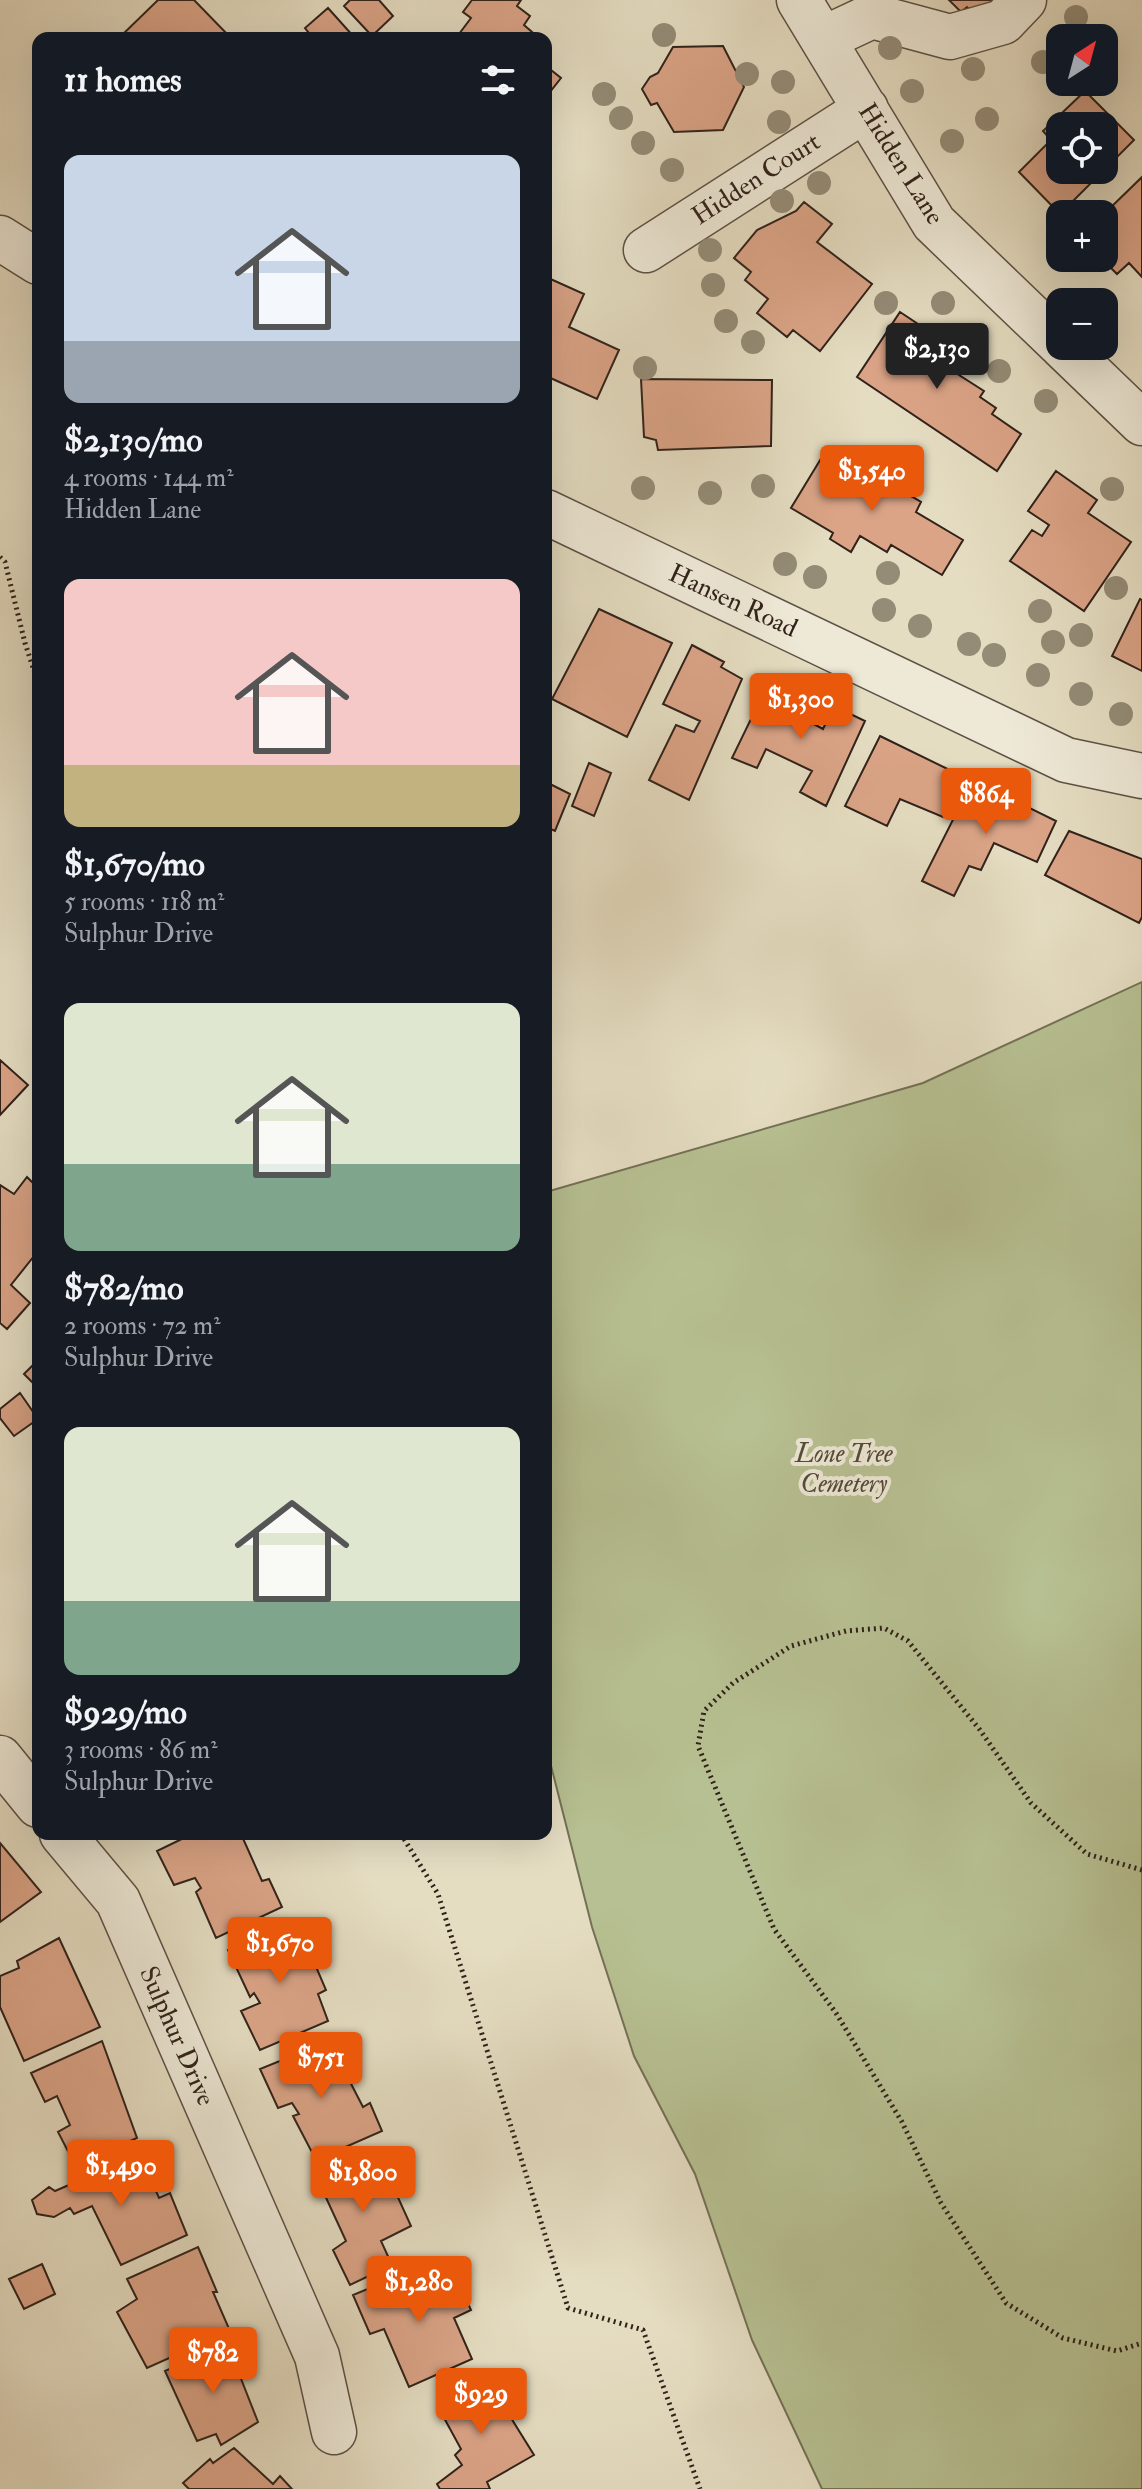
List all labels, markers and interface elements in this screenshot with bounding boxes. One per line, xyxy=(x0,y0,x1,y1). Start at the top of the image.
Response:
north arrow xyxy=(1046,24,1118,96)
map controls xyxy=(1046,24,1118,360)
icon: filters xyxy=(476,58,520,102)
text: 11 homes xyxy=(64,59,182,102)
street label: Hidden Lane xyxy=(851,97,951,231)
button: locate xyxy=(1046,112,1118,184)
street label: Hidden Court xyxy=(686,126,826,232)
button: + xyxy=(1046,200,1118,272)
icon: home xyxy=(220,207,364,351)
button: − xyxy=(1046,288,1118,360)
pin: $2,130 xyxy=(872,323,1002,391)
text: $2,130 xyxy=(904,333,970,365)
text: $2,130/mo xyxy=(64,419,203,462)
pin: $1,540 xyxy=(807,445,937,513)
text: $1,540 xyxy=(838,455,906,487)
text: 4 rooms · 144 m² xyxy=(64,462,234,494)
text: Hidden Lane xyxy=(64,494,201,526)
street label: Hansen Road xyxy=(664,557,803,645)
icon: home xyxy=(220,631,364,775)
pin: $1,300 xyxy=(736,673,866,741)
text: $1,300 xyxy=(768,683,834,715)
pin: $864 xyxy=(939,768,1033,836)
text: $864 xyxy=(959,778,1013,810)
text: $1,670/mo xyxy=(64,843,205,886)
text: 5 rooms · 118 m² xyxy=(64,886,224,918)
text: Sulphur Drive xyxy=(64,918,213,950)
icon: home xyxy=(220,1055,364,1199)
text: $782/mo xyxy=(64,1267,184,1310)
text: 2 rooms · 72 m² xyxy=(64,1310,221,1342)
text: Sulphur Drive xyxy=(64,1342,213,1374)
park label: Lone Tree Cemetery xyxy=(794,1438,893,1500)
icon: home xyxy=(220,1479,364,1623)
text: $929/mo xyxy=(64,1691,187,1734)
text: 3 rooms · 86 m² xyxy=(64,1734,218,1766)
text: Sulphur Drive xyxy=(64,1766,213,1798)
pin: $1,670 xyxy=(215,1917,345,1985)
text: $1,670 xyxy=(246,1927,314,1959)
street label: Sulphur Drive xyxy=(131,1961,222,2111)
pin: $751 xyxy=(274,2032,368,2100)
text: $751 xyxy=(297,2042,345,2074)
pin: $1,490 xyxy=(56,2140,186,2208)
pin: $1,800 xyxy=(298,2146,428,2214)
text: $1,490 xyxy=(85,2150,157,2182)
text: $1,800 xyxy=(328,2156,398,2188)
pin: $1,280 xyxy=(354,2256,484,2324)
text: $1,280 xyxy=(385,2266,453,2298)
pin: $782 xyxy=(166,2327,260,2395)
text: $782 xyxy=(187,2337,239,2369)
pin: $929 xyxy=(434,2368,528,2436)
text: $929 xyxy=(454,2378,508,2410)

